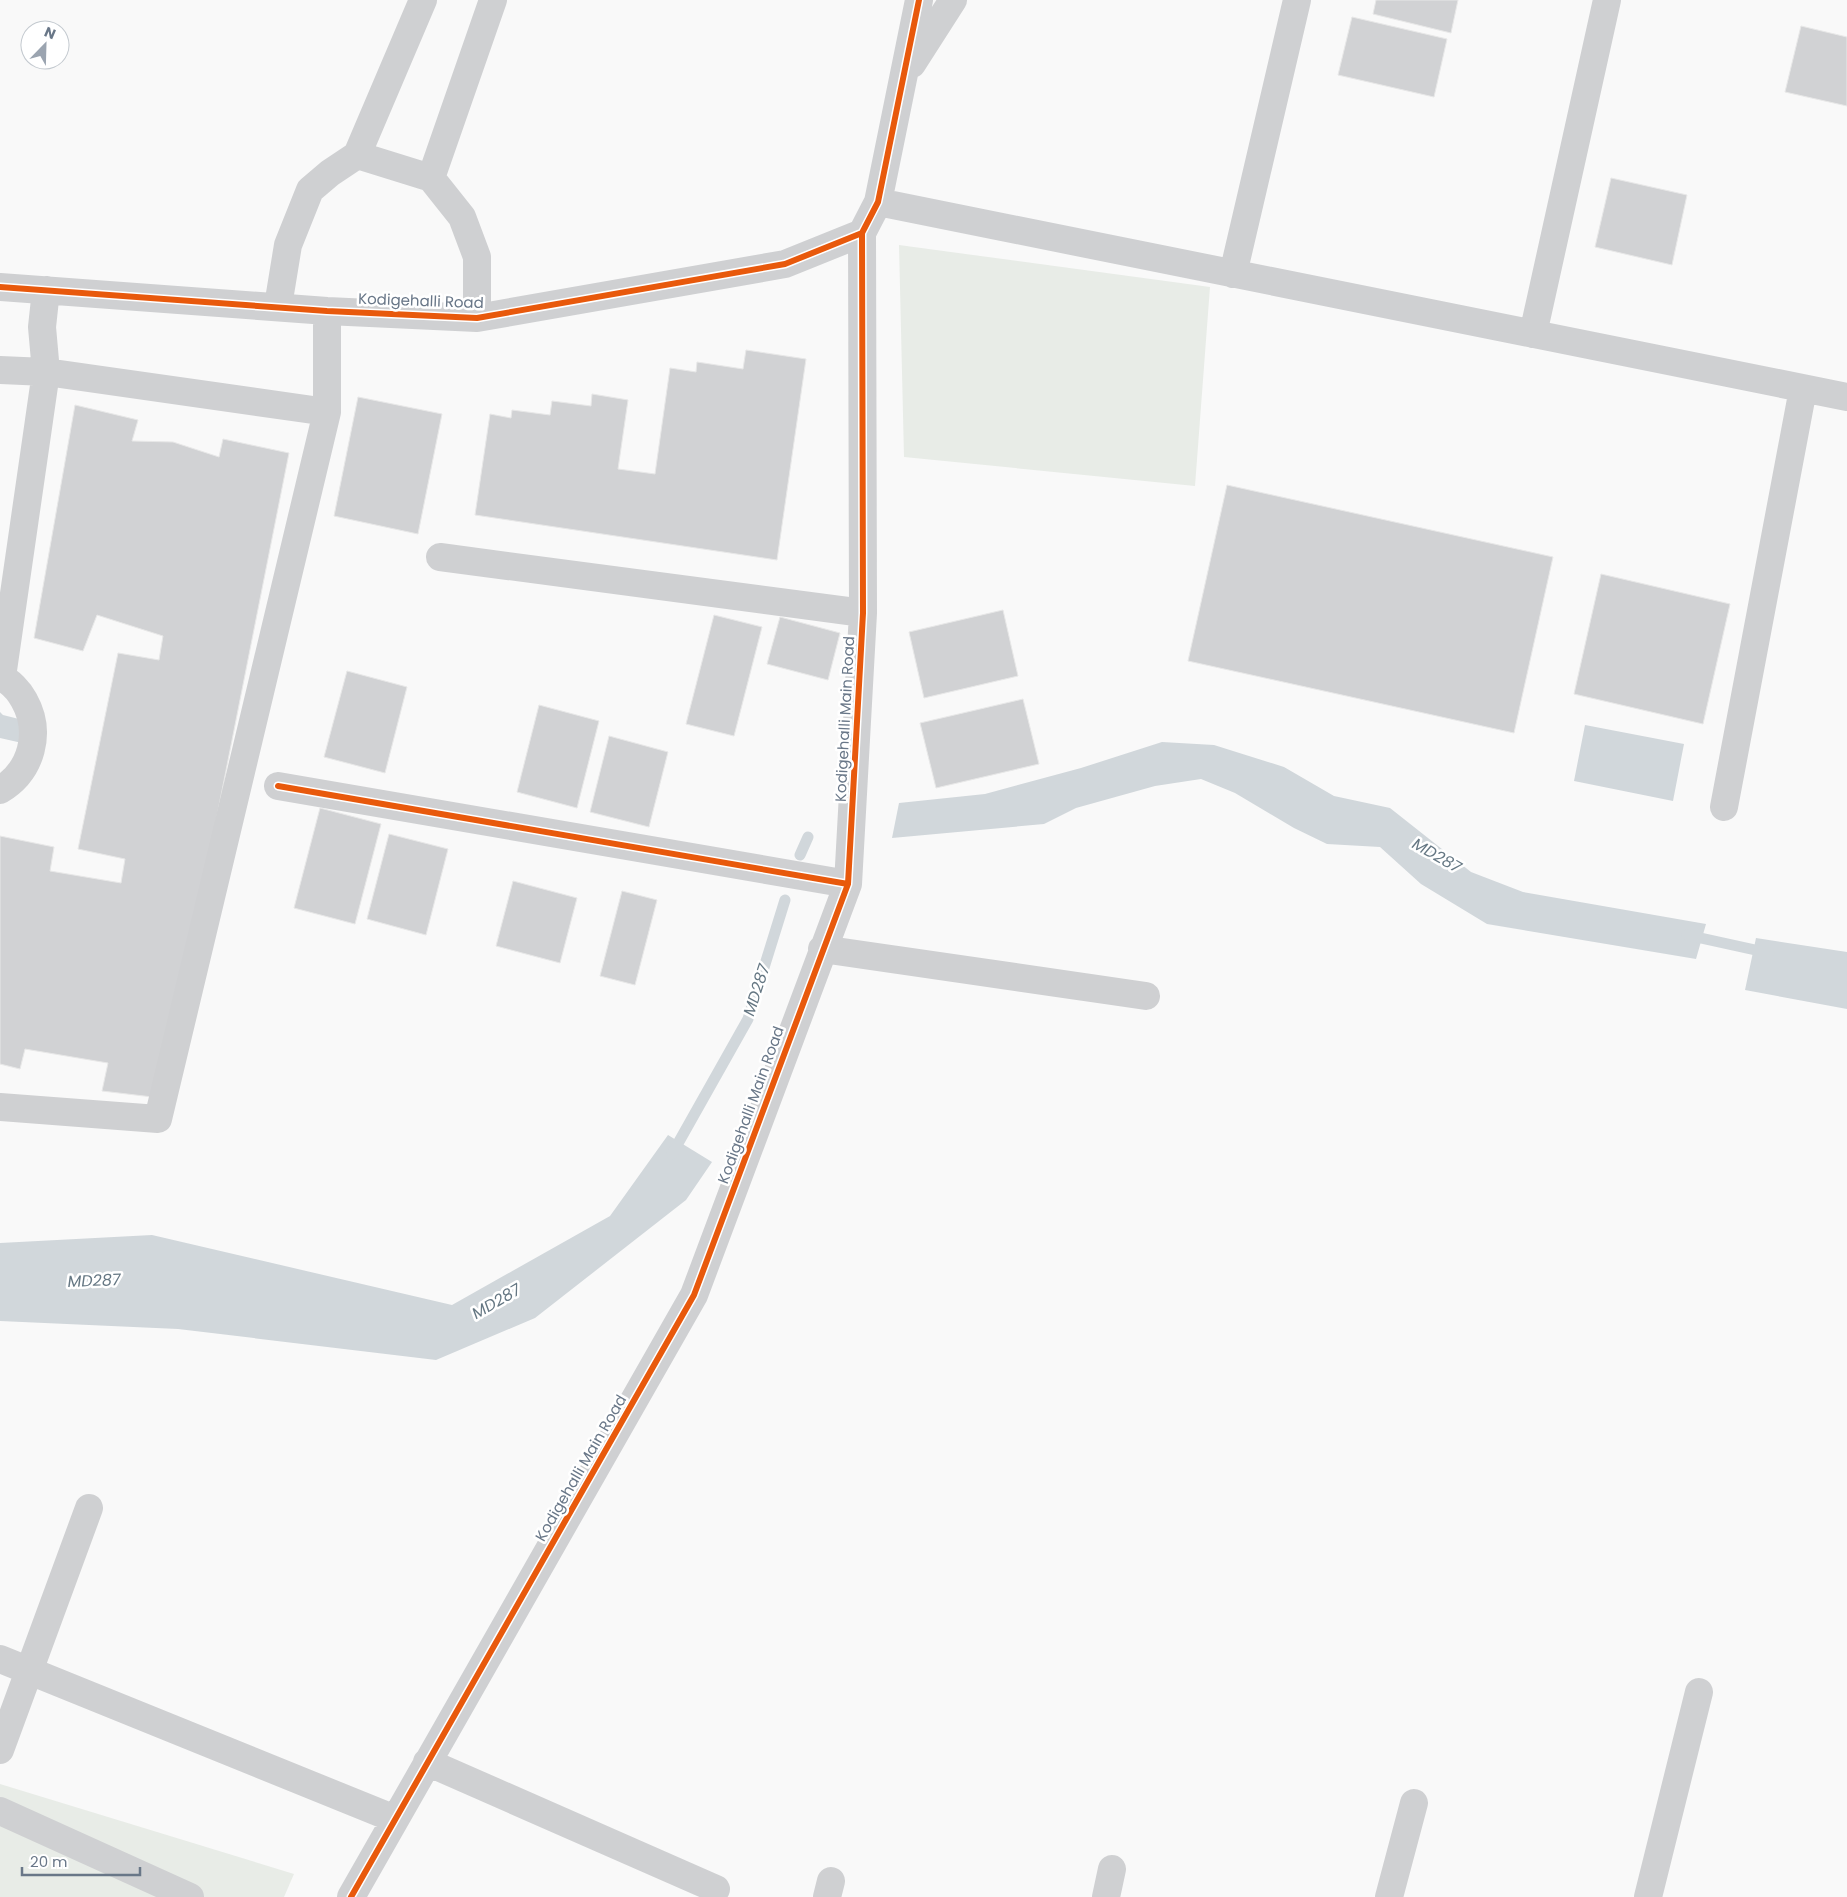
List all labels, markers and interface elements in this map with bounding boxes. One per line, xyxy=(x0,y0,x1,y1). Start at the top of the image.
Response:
north arrow xyxy=(20,20,70,70)
text: N xyxy=(41,22,59,44)
street label: Kodigehalli Road xyxy=(358,288,484,313)
street label: Kodigehalli Main Road xyxy=(830,636,859,802)
water label: MD287 xyxy=(1408,832,1467,879)
water label: MD287 xyxy=(737,960,776,1019)
street label: Kodigehalli Main Road xyxy=(712,1023,789,1186)
water label: MD287 xyxy=(67,1268,122,1293)
water label: MD287 xyxy=(467,1278,526,1325)
street label: Kodigehalli Main Road xyxy=(530,1391,631,1545)
scale bar xyxy=(22,1844,140,1876)
text: 20 m xyxy=(30,1851,68,1872)

